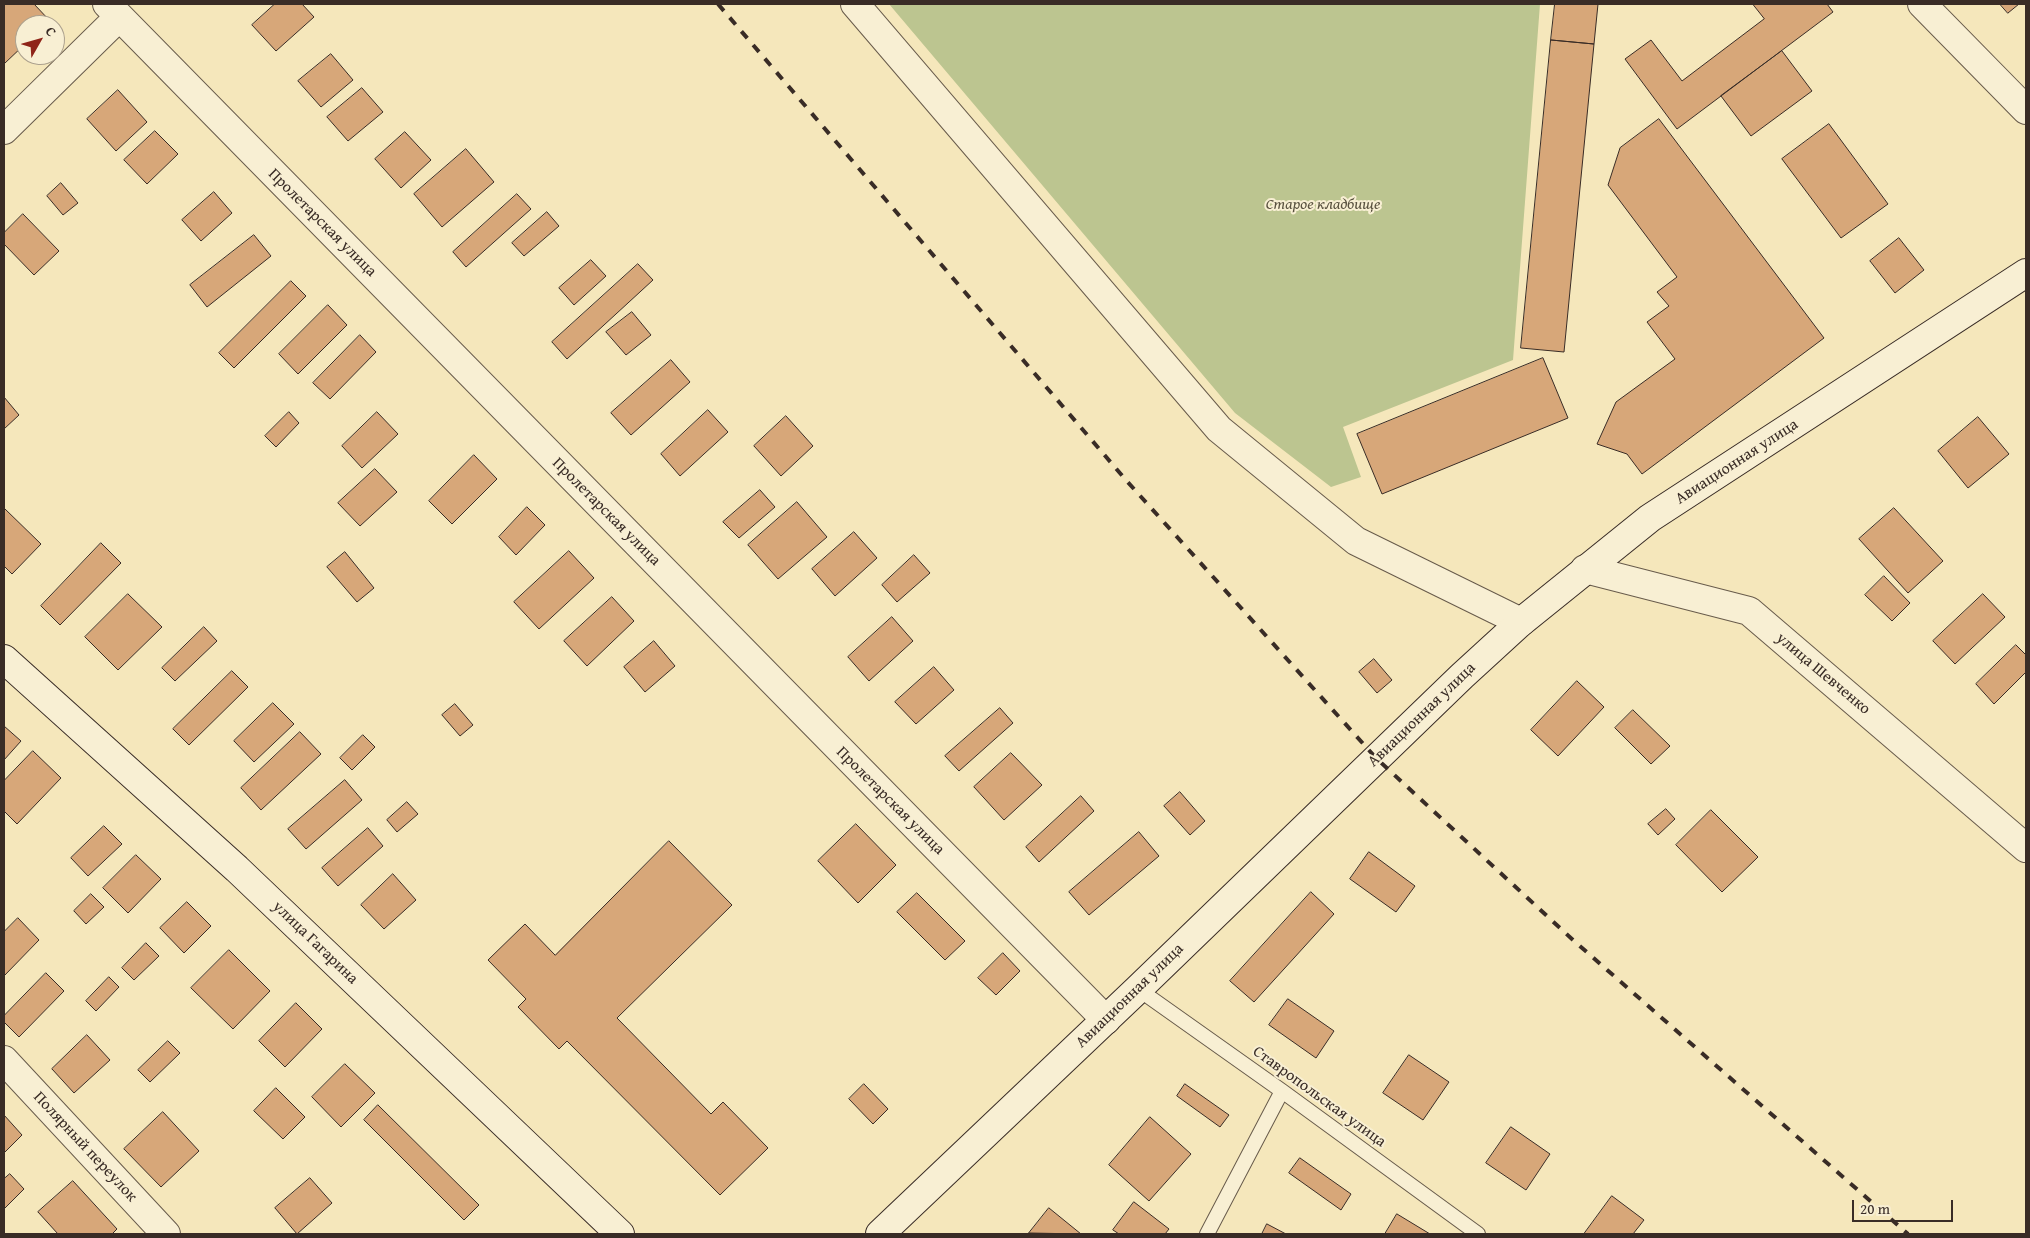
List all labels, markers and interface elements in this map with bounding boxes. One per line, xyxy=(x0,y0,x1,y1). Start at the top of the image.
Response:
north arrow xyxy=(15,15,65,65)
text: С xyxy=(41,22,61,41)
street label: Пролетарская улица xyxy=(264,165,380,281)
park label: Старое кладбище xyxy=(1266,195,1380,215)
street label: Авиационная улица xyxy=(1672,415,1802,509)
street label: Пролетарская улица xyxy=(548,454,664,570)
street label: улица Шевченко xyxy=(1772,629,1874,719)
street label: Авиационная улица xyxy=(1364,659,1480,771)
street label: Пролетарская улица xyxy=(832,743,948,859)
street label: улица Гагарина xyxy=(268,897,362,989)
street label: Авиационная улица xyxy=(1072,940,1188,1052)
street label: Ставропольская улица xyxy=(1249,1042,1389,1152)
street label: Полярный переулок xyxy=(29,1088,141,1206)
scale bar xyxy=(1855,1190,1956,1222)
text: 20 m xyxy=(1860,1198,1890,1219)

